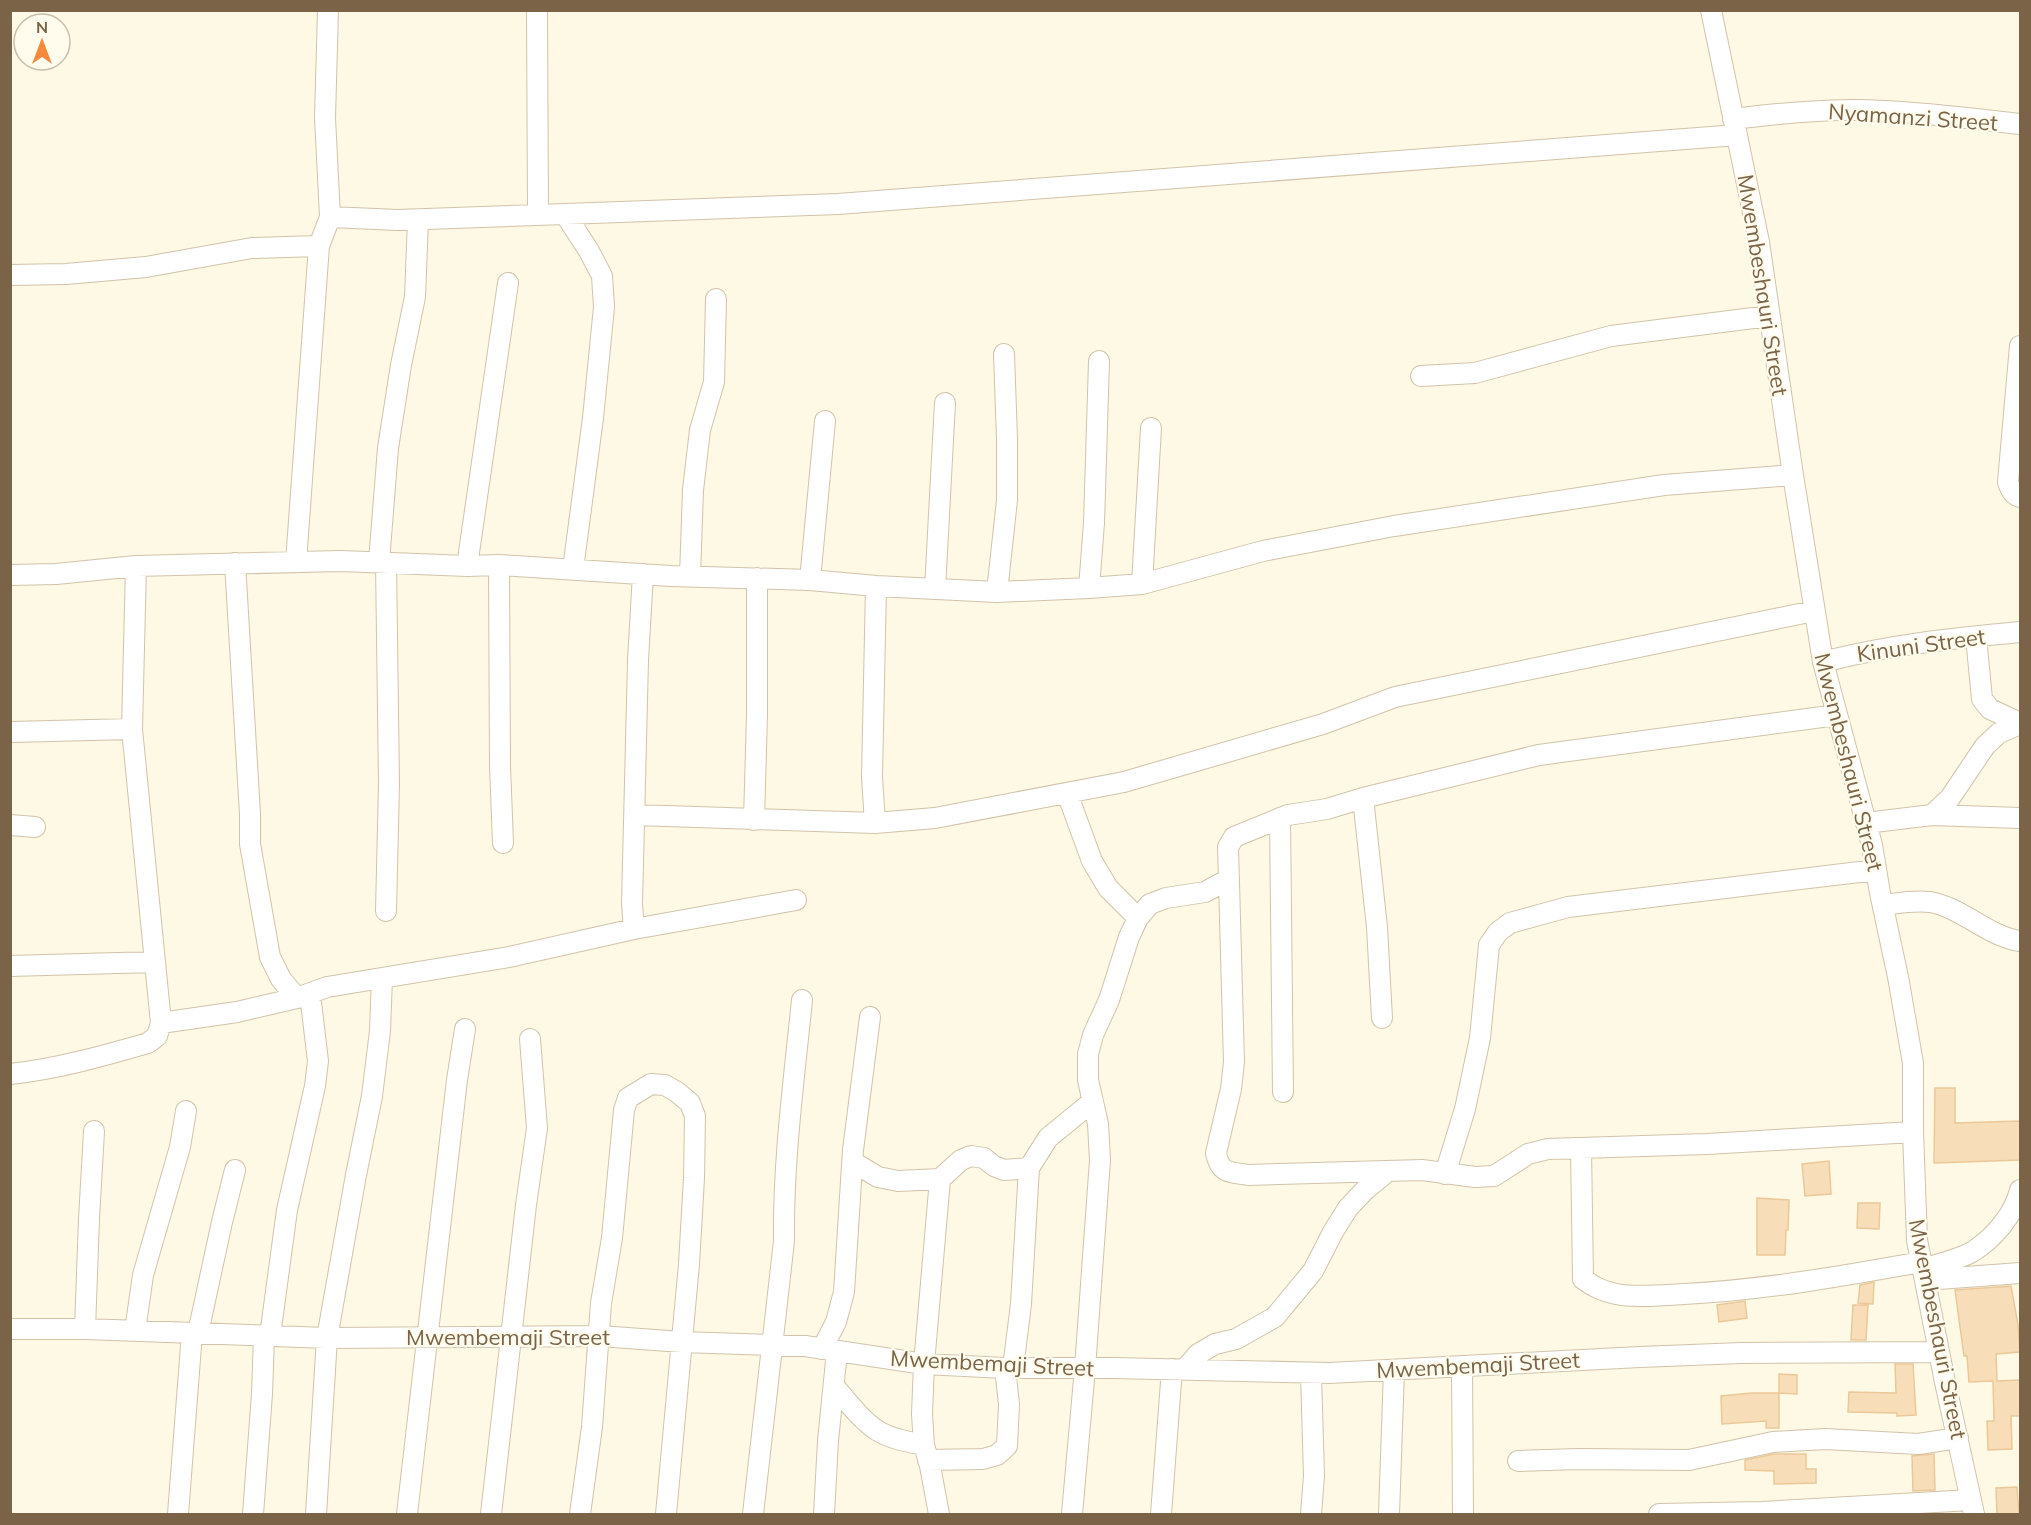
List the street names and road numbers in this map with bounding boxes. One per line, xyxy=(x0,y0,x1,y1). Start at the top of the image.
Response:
street label: Nyamanzi Street xyxy=(1827,97,1999,137)
street label: Mwembeshauri Street xyxy=(1732,172,1794,398)
street label: Kinuni Street xyxy=(1855,622,1987,668)
street label: Mwembeshauri Street xyxy=(1808,650,1890,874)
street label: Mwembeshauri Street xyxy=(1903,1216,1973,1442)
street label: Mwembemaji Street xyxy=(406,1323,610,1351)
street label: Mwembemaji Street xyxy=(889,1344,1095,1382)
street label: Mwembemaji Street xyxy=(1375,1346,1581,1384)

